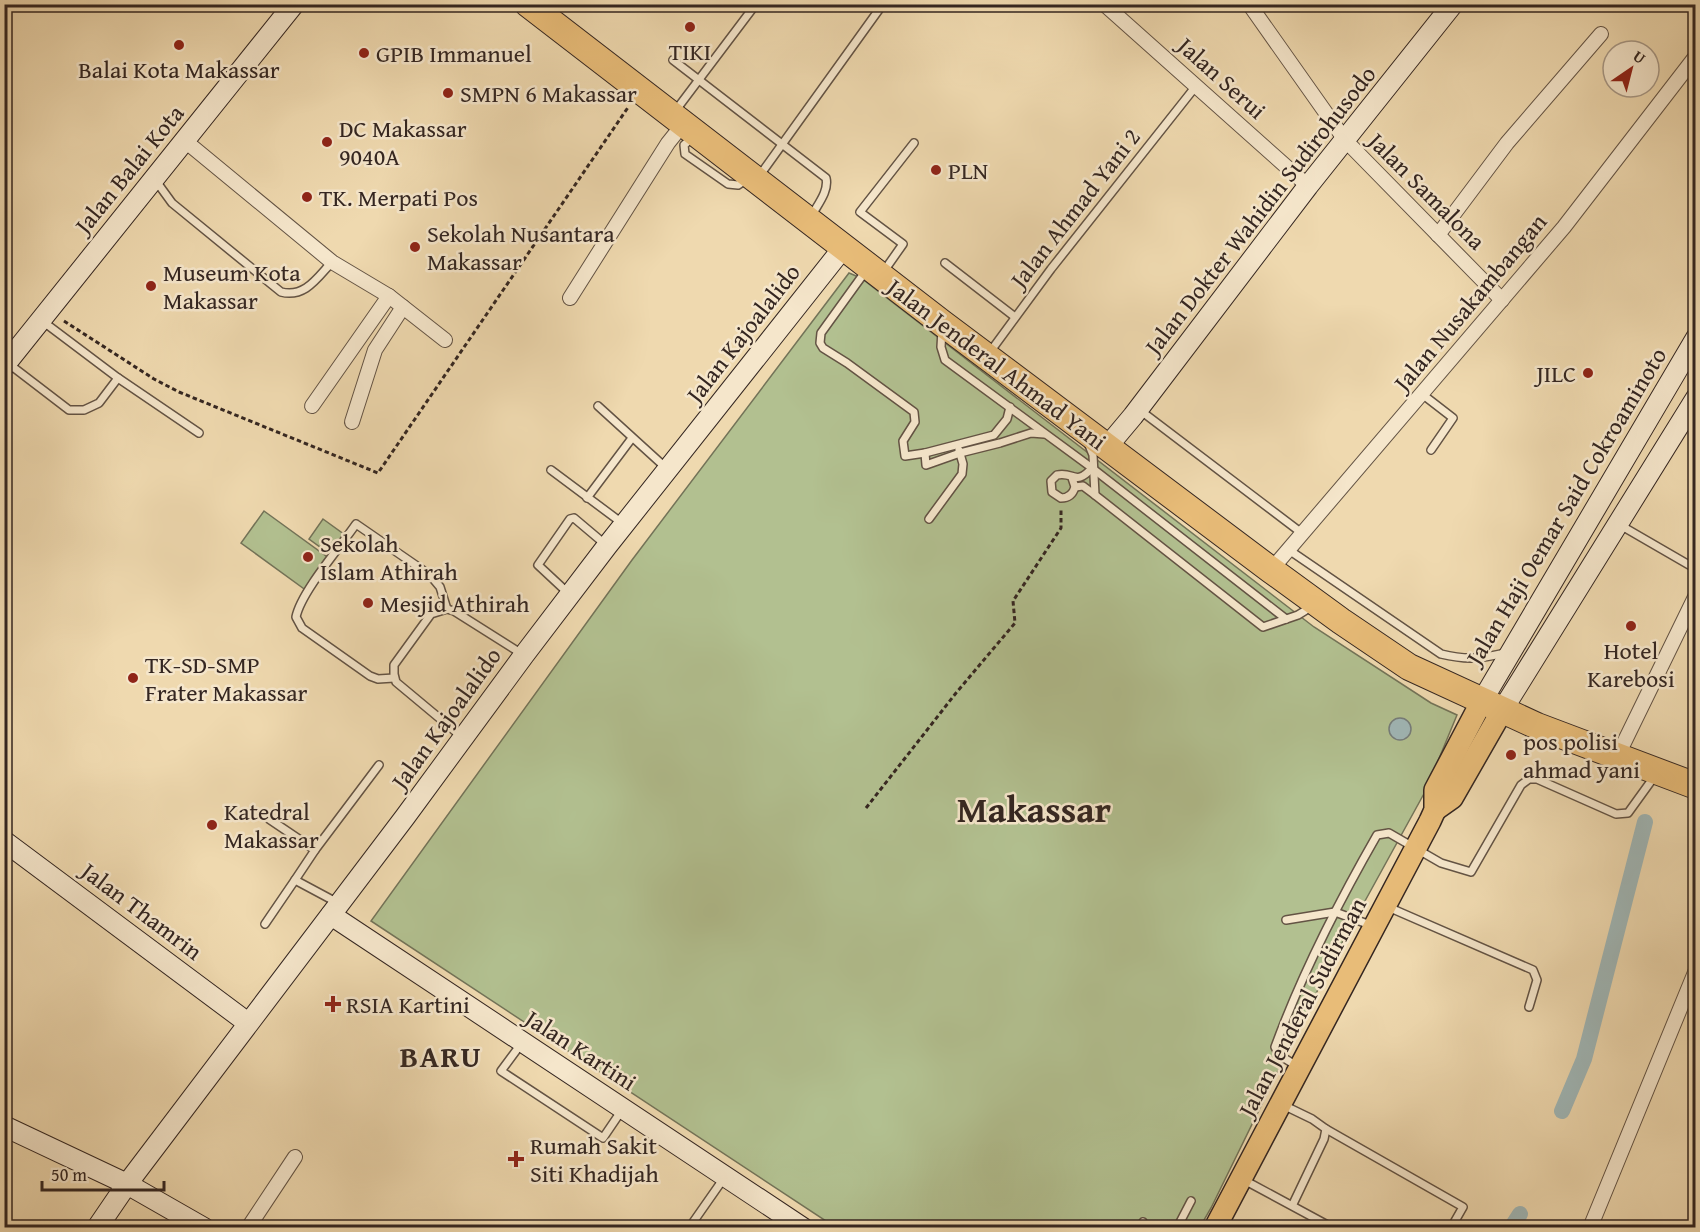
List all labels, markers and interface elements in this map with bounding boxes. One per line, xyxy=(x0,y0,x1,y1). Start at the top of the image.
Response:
marker: TIKI xyxy=(683,20,697,34)
street label: Jalan Serui xyxy=(1168,27,1274,127)
place label: TIKI xyxy=(669,34,711,69)
place label: GPIB Immanuel xyxy=(376,36,532,71)
marker: Balai Kota Makassar xyxy=(172,38,186,52)
north arrow xyxy=(1601,39,1661,99)
text: U xyxy=(1628,44,1651,70)
marker: GPIB Immanuel xyxy=(357,46,371,60)
place label: Balai Kota Makassar xyxy=(78,52,280,87)
street label: Jalan Dokter Wahidin Sudirohusodo xyxy=(1134,58,1384,364)
place label: SMPN 6 Makassar xyxy=(460,76,637,111)
marker: SMPN 6 Makassar xyxy=(441,86,455,100)
street label: Jalan Balai Kota xyxy=(64,96,192,243)
place label: DC Makassar 9040A xyxy=(339,111,467,174)
street label: Jalan Ahmad Yani 2 xyxy=(1000,121,1149,298)
street label: Jalan Samalona xyxy=(1358,122,1494,258)
marker: DC Makassar 9040A xyxy=(320,135,334,149)
place label: PLN xyxy=(948,153,989,188)
marker: PLN xyxy=(929,163,943,177)
place label: TK. Merpati Pos xyxy=(319,180,478,215)
marker: TK. Merpati Pos xyxy=(300,190,314,204)
street label: Jalan Nusakambangan xyxy=(1383,205,1555,401)
place label: Sekolah Nusantara Makassar xyxy=(427,216,615,279)
marker: Sekolah Nusantara Makassar xyxy=(408,240,422,254)
place label: Museum Kota Makassar xyxy=(163,255,301,318)
street label: Jalan Kajoalalido xyxy=(676,256,808,412)
street label: Jalan Jenderal Ahmad Yani xyxy=(878,268,1114,458)
marker: Museum Kota Makassar xyxy=(144,279,158,293)
street label: Jalan Haji Oemar Said Cokroaminoto xyxy=(1456,341,1675,674)
place label: JILC xyxy=(1533,356,1576,391)
marker: JILC xyxy=(1581,366,1595,380)
place label: Sekolah Islam Athirah xyxy=(320,526,458,589)
marker: Sekolah Islam Athirah xyxy=(301,550,315,564)
place label: Mesjid Athirah xyxy=(380,586,530,621)
marker: Mesjid Athirah xyxy=(361,596,375,610)
marker: Hotel Karebosi xyxy=(1624,619,1638,633)
place label: Hotel Karebosi xyxy=(1587,633,1675,696)
street label: Jalan Kajoalalido xyxy=(381,640,510,799)
place label: TK-SD-SMP Frater Makassar xyxy=(145,647,308,710)
marker: TK-SD-SMP Frater Makassar xyxy=(126,671,140,685)
place label: pos polisi ahmad yani xyxy=(1523,724,1640,787)
marker: pos polisi ahmad yani xyxy=(1504,748,1518,762)
district label: Makassar xyxy=(957,782,1112,835)
place label: Katedral Makassar xyxy=(224,794,319,857)
marker: Katedral Makassar xyxy=(205,818,219,832)
street label: Jalan Thamrin xyxy=(72,852,210,969)
street label: Jalan Jenderal Sudirman xyxy=(1228,891,1375,1125)
place label: RSIA Kartini xyxy=(346,987,470,1022)
marker: RSIA Kartini xyxy=(324,995,342,1013)
street label: Jalan Kartini xyxy=(516,999,644,1099)
district label: BARU xyxy=(400,1034,482,1078)
place label: Rumah Sakit Siti Khadijah xyxy=(530,1128,659,1191)
marker: Rumah Sakit Siti Khadijah xyxy=(507,1150,525,1168)
scale bar xyxy=(42,1154,164,1192)
text: 50 m xyxy=(51,1161,87,1188)

